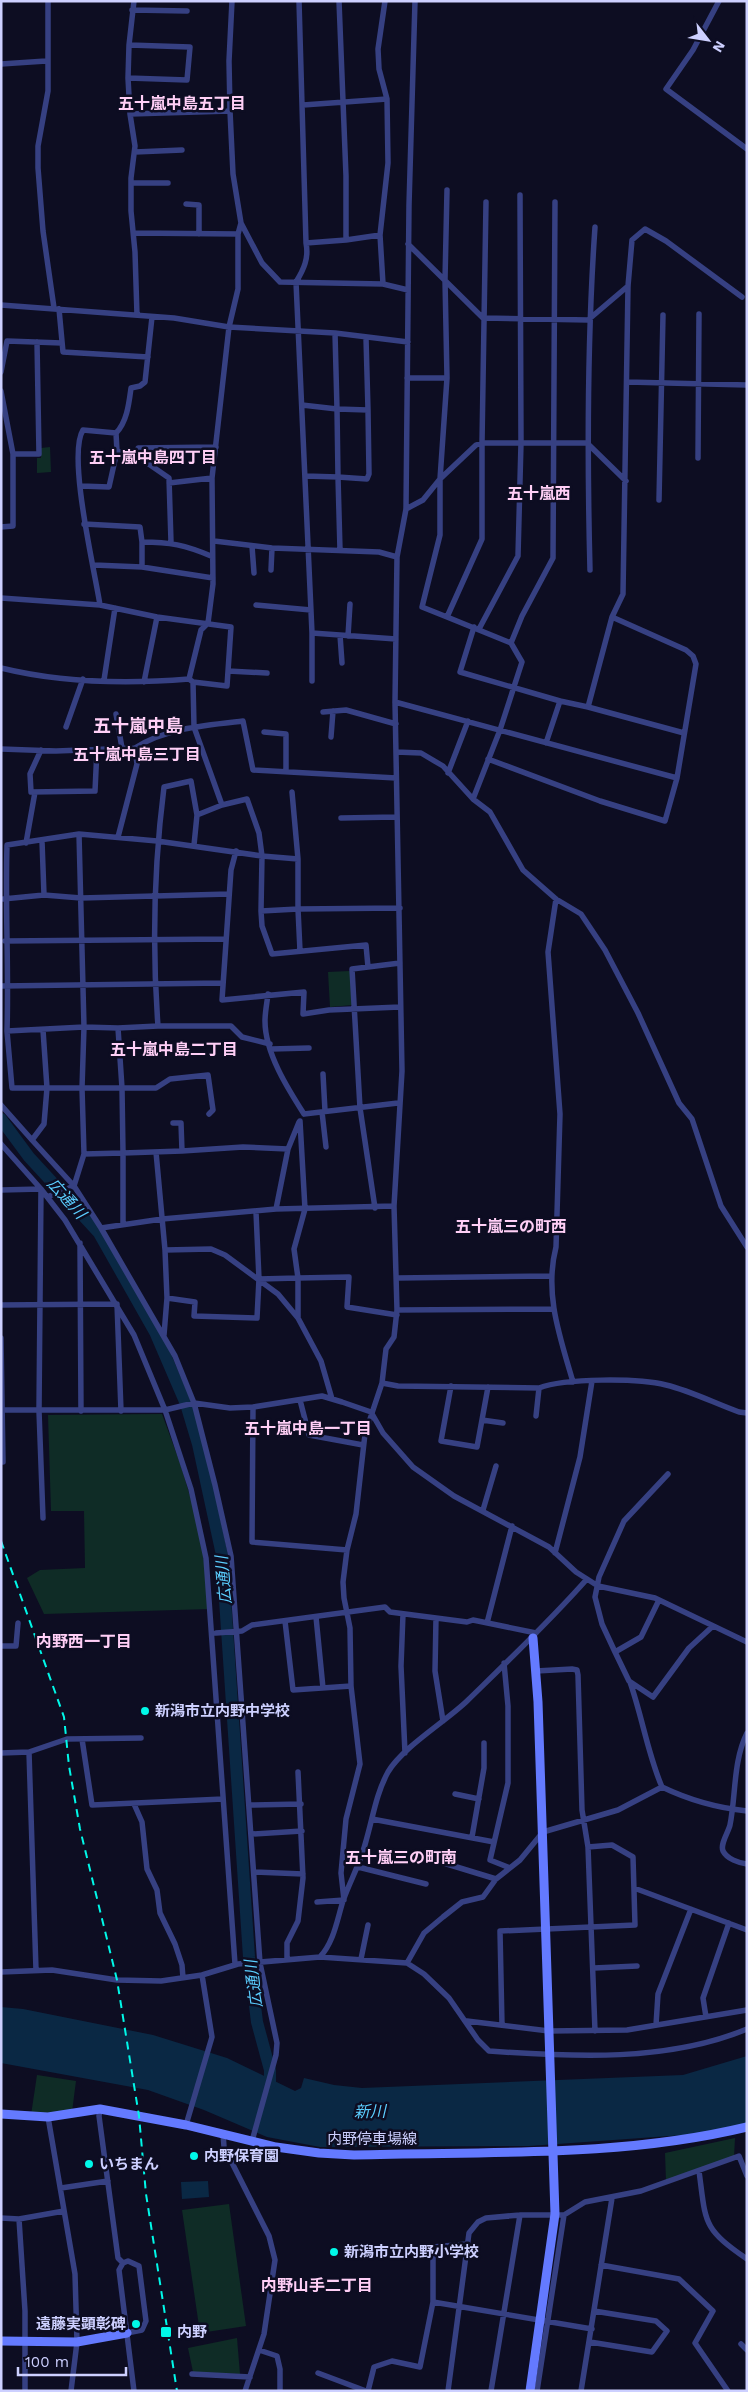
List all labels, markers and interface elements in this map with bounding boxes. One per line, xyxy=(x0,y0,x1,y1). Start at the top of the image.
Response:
north arrow xyxy=(683,15,733,65)
text: N xyxy=(710,38,729,55)
district label: 五十嵐中島五丁目 xyxy=(118,94,246,113)
district label: 五十嵐中島四丁目 xyxy=(89,448,217,467)
district label: 五十嵐西 xyxy=(507,484,571,503)
district label: 五十嵐中島 xyxy=(93,715,183,736)
district label: 五十嵐中島三丁目 xyxy=(73,745,201,764)
district label: 五十嵐中島二丁目 xyxy=(110,1040,238,1059)
water label: 広通川 xyxy=(44,1174,91,1224)
district label: 五十嵐三の町西 xyxy=(455,1217,567,1236)
district label: 五十嵐中島一丁目 xyxy=(244,1419,372,1438)
water label: 広通川 xyxy=(212,1553,235,1605)
district label: 内野西一丁目 xyxy=(36,1632,132,1651)
place label: 新潟市立内野中学校 xyxy=(155,1702,290,1720)
marker: 新潟市立内野中学校 xyxy=(139,1705,151,1717)
district label: 五十嵐三の町南 xyxy=(345,1848,457,1867)
water label: 広通川 xyxy=(241,1957,266,2009)
water label: 新川 xyxy=(354,2102,388,2121)
street label: 内野停車場線 xyxy=(327,2130,417,2148)
place label: 内野保育園 xyxy=(204,2147,279,2165)
marker: 内野保育園 xyxy=(188,2150,200,2162)
place label: いちまん xyxy=(99,2155,159,2173)
marker: いちまん xyxy=(83,2158,95,2170)
place label: 新潟市立内野小学校 xyxy=(344,2243,479,2261)
marker: 新潟市立内野小学校 xyxy=(328,2246,340,2258)
district label: 内野山手二丁目 xyxy=(261,2276,373,2295)
place label: 遠藤実顕彰碑 xyxy=(36,2315,126,2333)
marker: 遠藤実顕彰碑 xyxy=(130,2318,142,2330)
place label: 内野 xyxy=(177,2323,207,2341)
marker: 内野 xyxy=(159,2325,173,2339)
scale bar xyxy=(18,2344,125,2376)
text: 100 m xyxy=(25,2353,69,2371)

